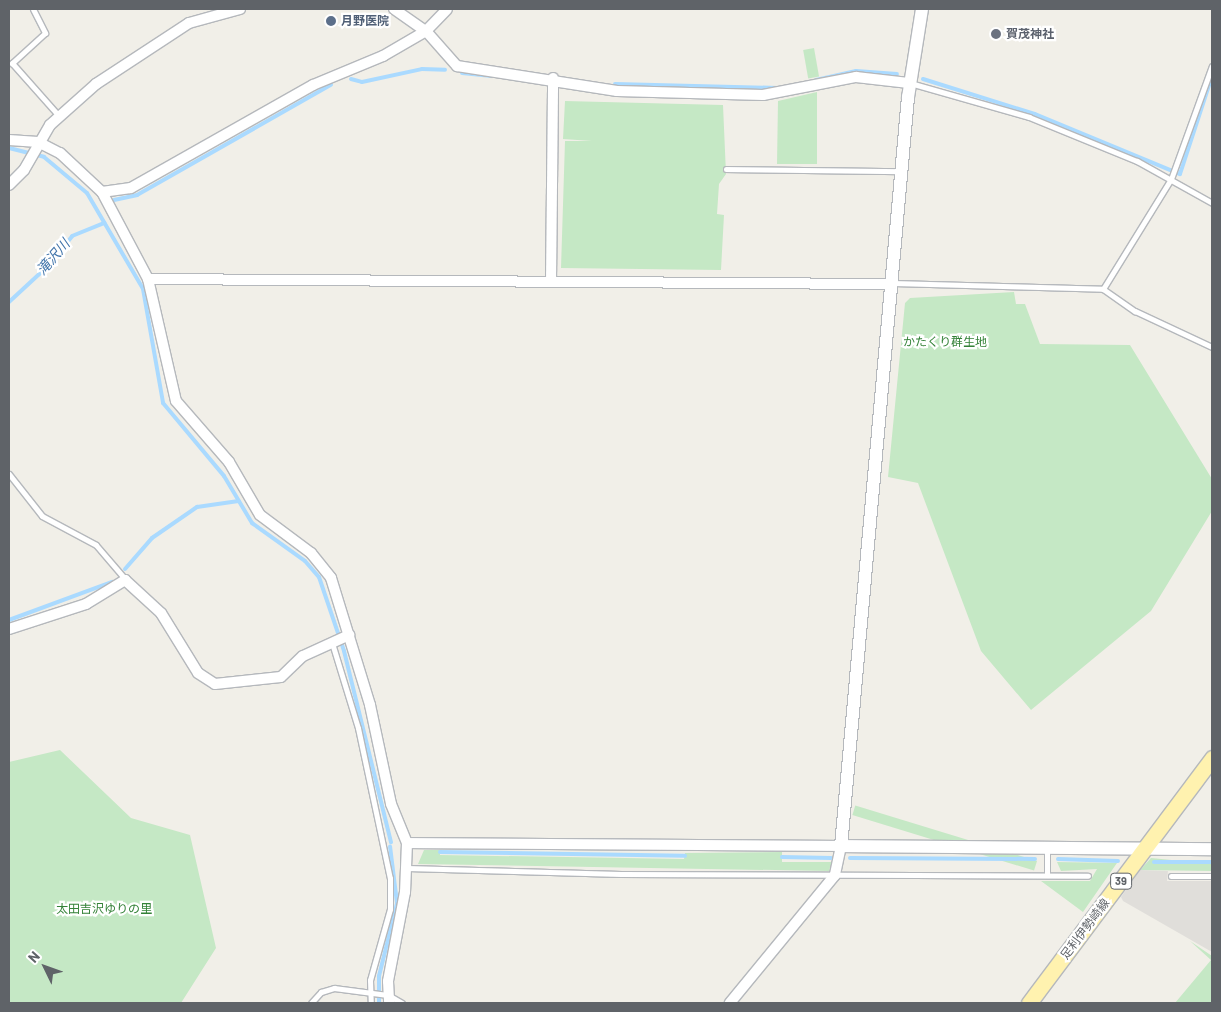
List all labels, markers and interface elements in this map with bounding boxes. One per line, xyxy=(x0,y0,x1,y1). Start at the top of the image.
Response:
place label: 月野医院 xyxy=(341,14,389,28)
marker: 月野医院 xyxy=(325,15,337,27)
place label: 賀茂神社 xyxy=(1006,27,1054,41)
marker: 賀茂神社 xyxy=(990,28,1002,40)
water label: 滝沢川 xyxy=(33,236,73,278)
park label: かたくり群生地 xyxy=(903,335,987,349)
road number: 39 xyxy=(1110,872,1132,889)
street label: 足利伊勢崎線 xyxy=(1058,896,1112,962)
park label: 太田吉沢ゆりの里 xyxy=(56,902,152,916)
north arrow xyxy=(20,942,70,992)
text: N xyxy=(24,947,43,966)

